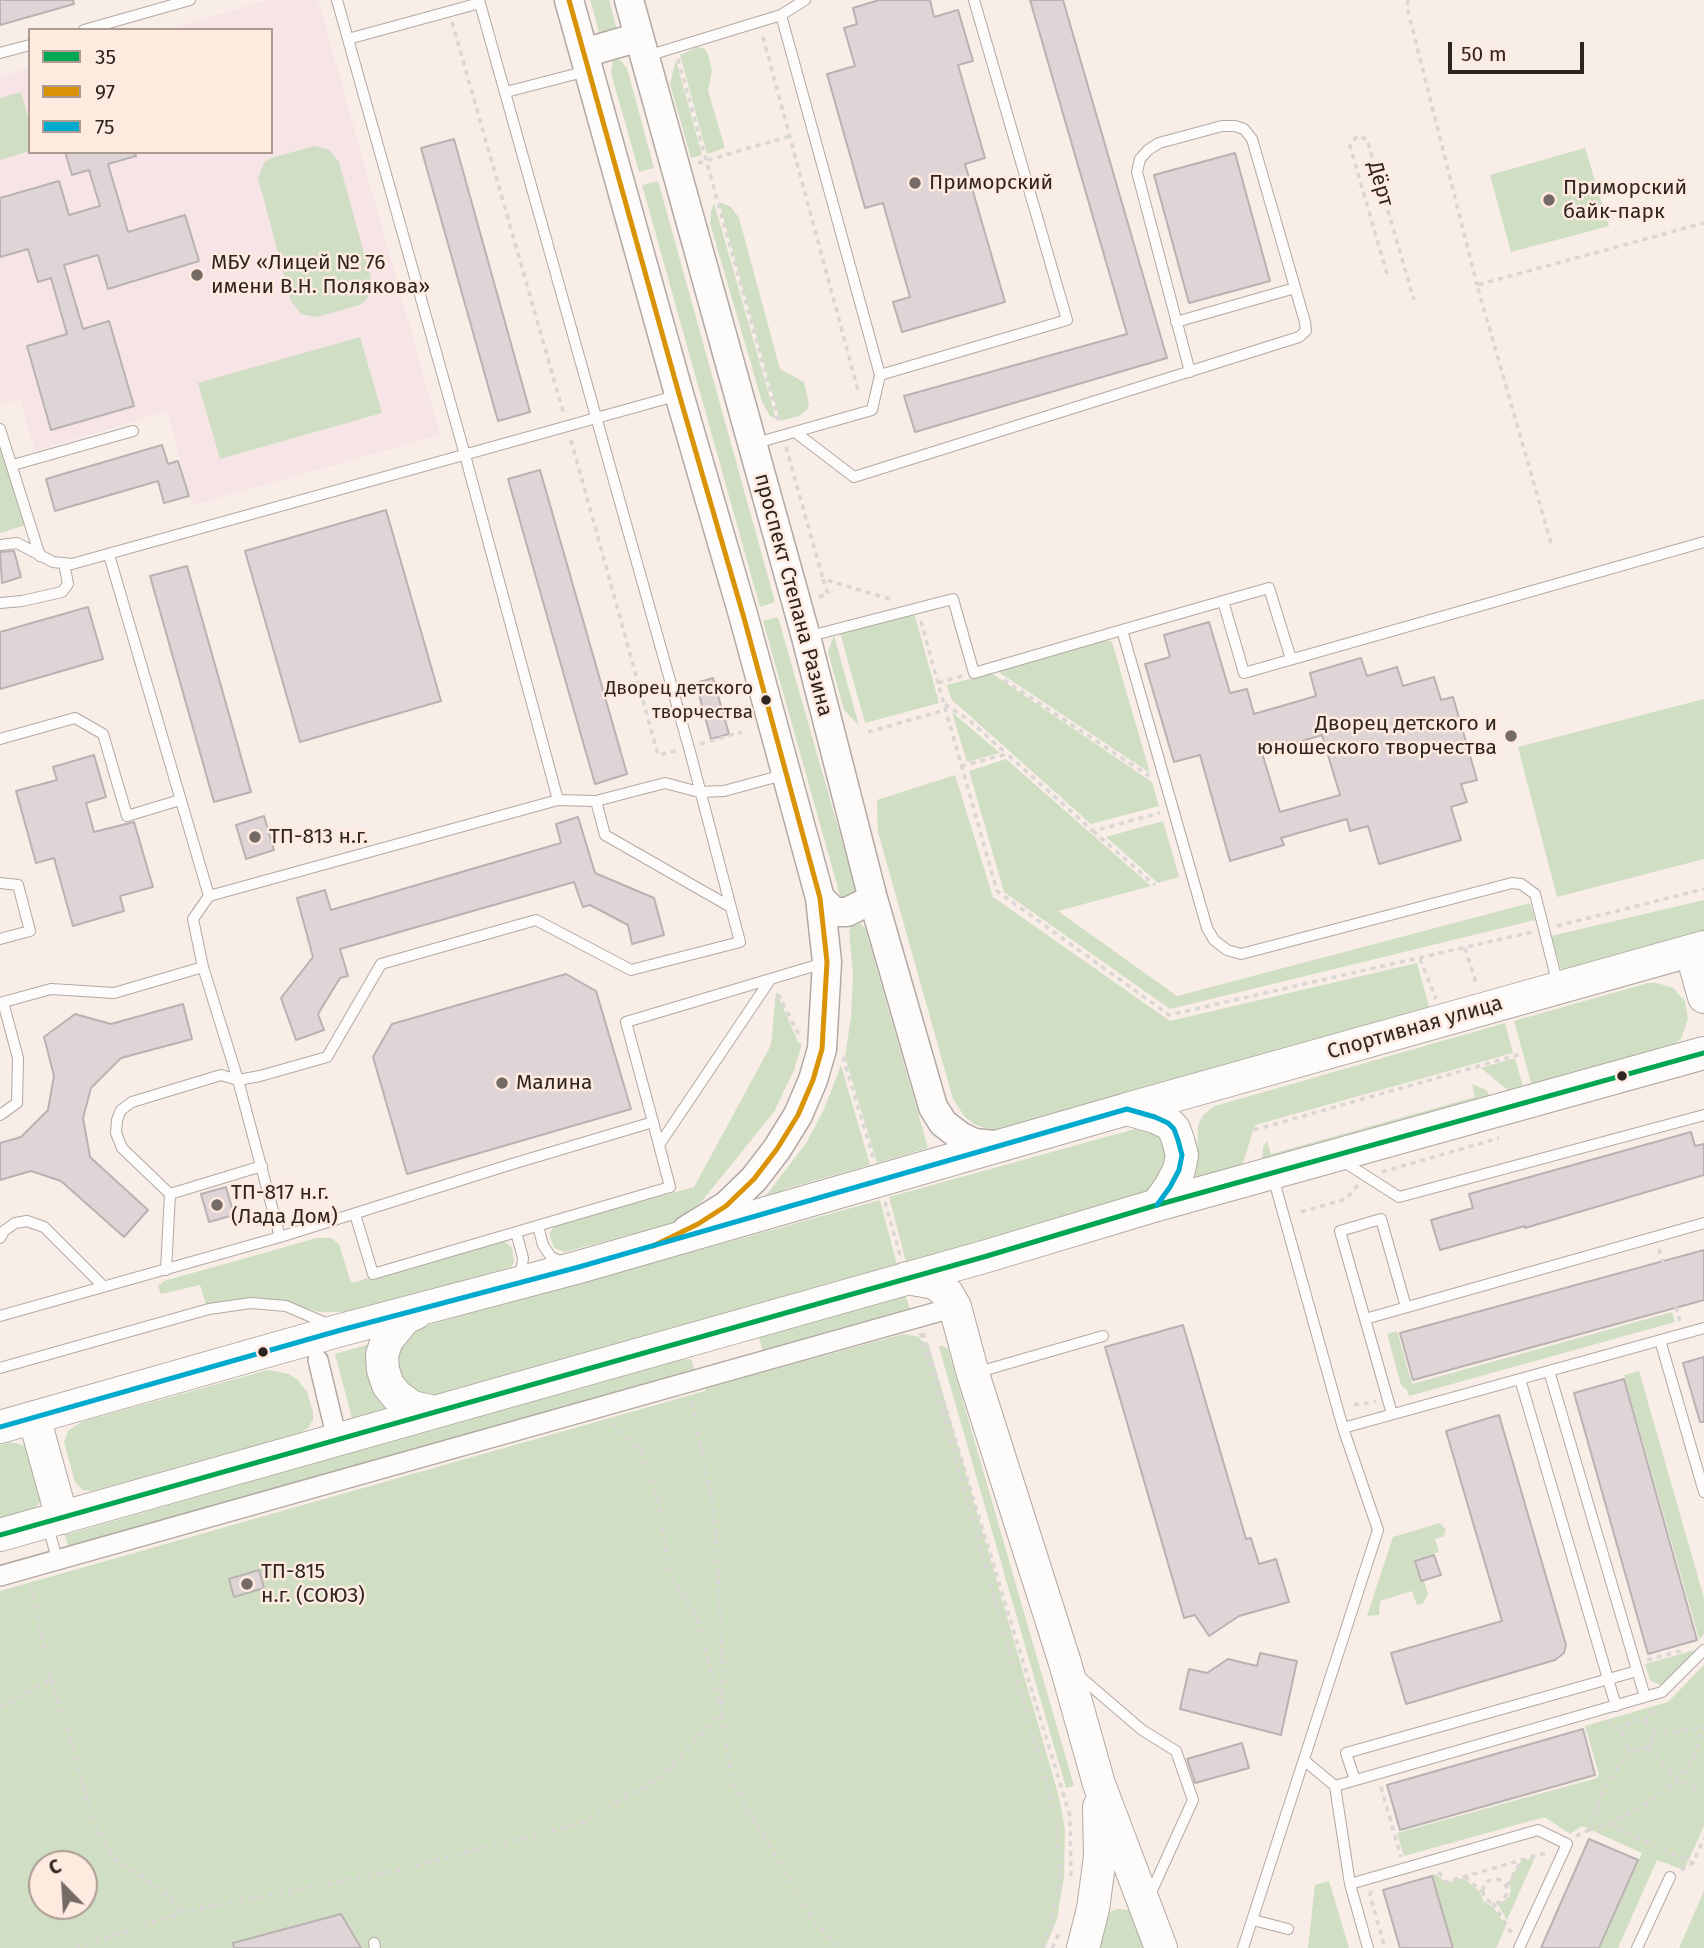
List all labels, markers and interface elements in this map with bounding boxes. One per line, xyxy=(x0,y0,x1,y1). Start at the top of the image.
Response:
legend xyxy=(28,28,273,154)
scale bar xyxy=(1452,28,1588,72)
text: 50 m xyxy=(1461,41,1507,67)
text: 35 xyxy=(95,44,116,70)
text: 97 xyxy=(95,79,115,105)
text: 75 xyxy=(95,114,115,140)
street label: Дёрт xyxy=(1362,159,1398,209)
place label: Приморский xyxy=(929,170,1053,196)
marker: Приморский xyxy=(907,175,923,191)
place label: Приморский байк-парк xyxy=(1563,175,1687,225)
marker: Приморский байк-парк xyxy=(1541,192,1557,208)
place label: МБУ «Лицей № 76 имени В.Н. Полякова» xyxy=(211,250,430,300)
marker: МБУ «Лицей № 76 имени В.Н. Полякова» xyxy=(189,267,205,283)
street label: проспект Степана Разина xyxy=(748,471,838,719)
place label: Дворец детского творчества xyxy=(605,678,753,722)
marker: Дворец детского творчества xyxy=(759,693,773,707)
place label: Дворец детского и юношеского творчества xyxy=(1257,711,1497,761)
marker: Дворец детского и юношеского творчества xyxy=(1503,728,1519,744)
place label: ТП-813 н.г. xyxy=(269,824,368,850)
marker: ТП-813 н.г. xyxy=(247,829,263,845)
street label: Спортивная улица xyxy=(1324,991,1506,1065)
unlabelled marker xyxy=(1615,1069,1629,1083)
place label: Малина xyxy=(516,1070,592,1096)
marker: Малина xyxy=(494,1075,510,1091)
place label: ТП-817 н.г. (Лада Дом) xyxy=(231,1180,338,1230)
marker: ТП-817 н.г. (Лада Дом) xyxy=(209,1197,225,1213)
unlabelled marker xyxy=(256,1345,270,1359)
place label: ТП-815 н.г. (СОЮЗ) xyxy=(261,1559,365,1609)
marker: ТП-815 н.г. (СОЮЗ) xyxy=(239,1576,255,1592)
north arrow xyxy=(28,1850,98,1920)
text: С xyxy=(45,1854,65,1880)

